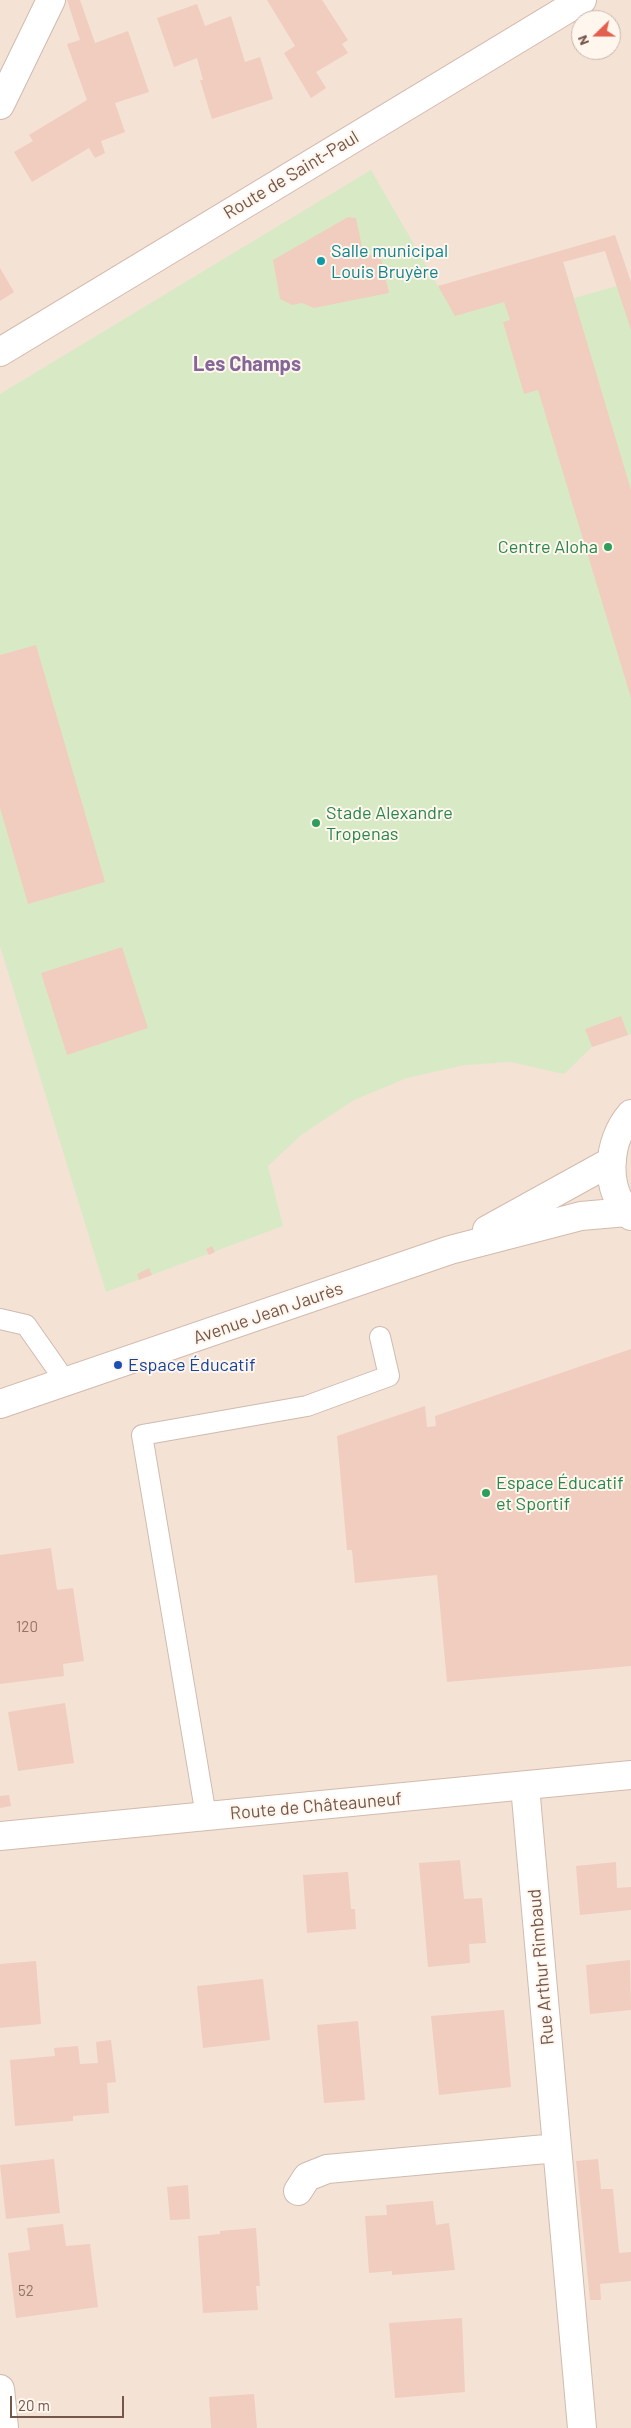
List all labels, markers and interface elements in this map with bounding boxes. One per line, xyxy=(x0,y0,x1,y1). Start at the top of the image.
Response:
north arrow xyxy=(571,10,621,60)
text: N xyxy=(573,33,592,48)
street label: Route de Saint-Paul xyxy=(220,126,362,224)
place label: Salle municipal Louis Bruyère xyxy=(331,240,448,282)
marker: Salle municipal Louis Bruyère xyxy=(315,255,327,267)
district label: Les Champs xyxy=(193,352,301,376)
place label: Centre Aloha xyxy=(498,536,598,558)
marker: Centre Aloha xyxy=(602,541,614,553)
place label: Stade Alexandre Tropenas xyxy=(326,802,453,844)
marker: Stade Alexandre Tropenas xyxy=(310,817,322,829)
street label: Avenue Jean Jaurès xyxy=(190,1277,346,1349)
place label: Espace Éducatif xyxy=(128,1354,256,1376)
marker: Espace Éducatif xyxy=(112,1359,124,1371)
place label: Espace Éducatif et Sportif xyxy=(496,1472,624,1515)
marker: Espace Éducatif et Sportif xyxy=(480,1487,492,1499)
house number: 120 xyxy=(16,1618,38,1636)
street label: Route de Châteauneuf xyxy=(229,1788,403,1824)
street label: Rue Arthur Rimbaud xyxy=(523,1888,559,2046)
house number: 52 xyxy=(18,2282,34,2300)
scale bar xyxy=(12,2386,126,2418)
text: 20 m xyxy=(18,2396,50,2414)

